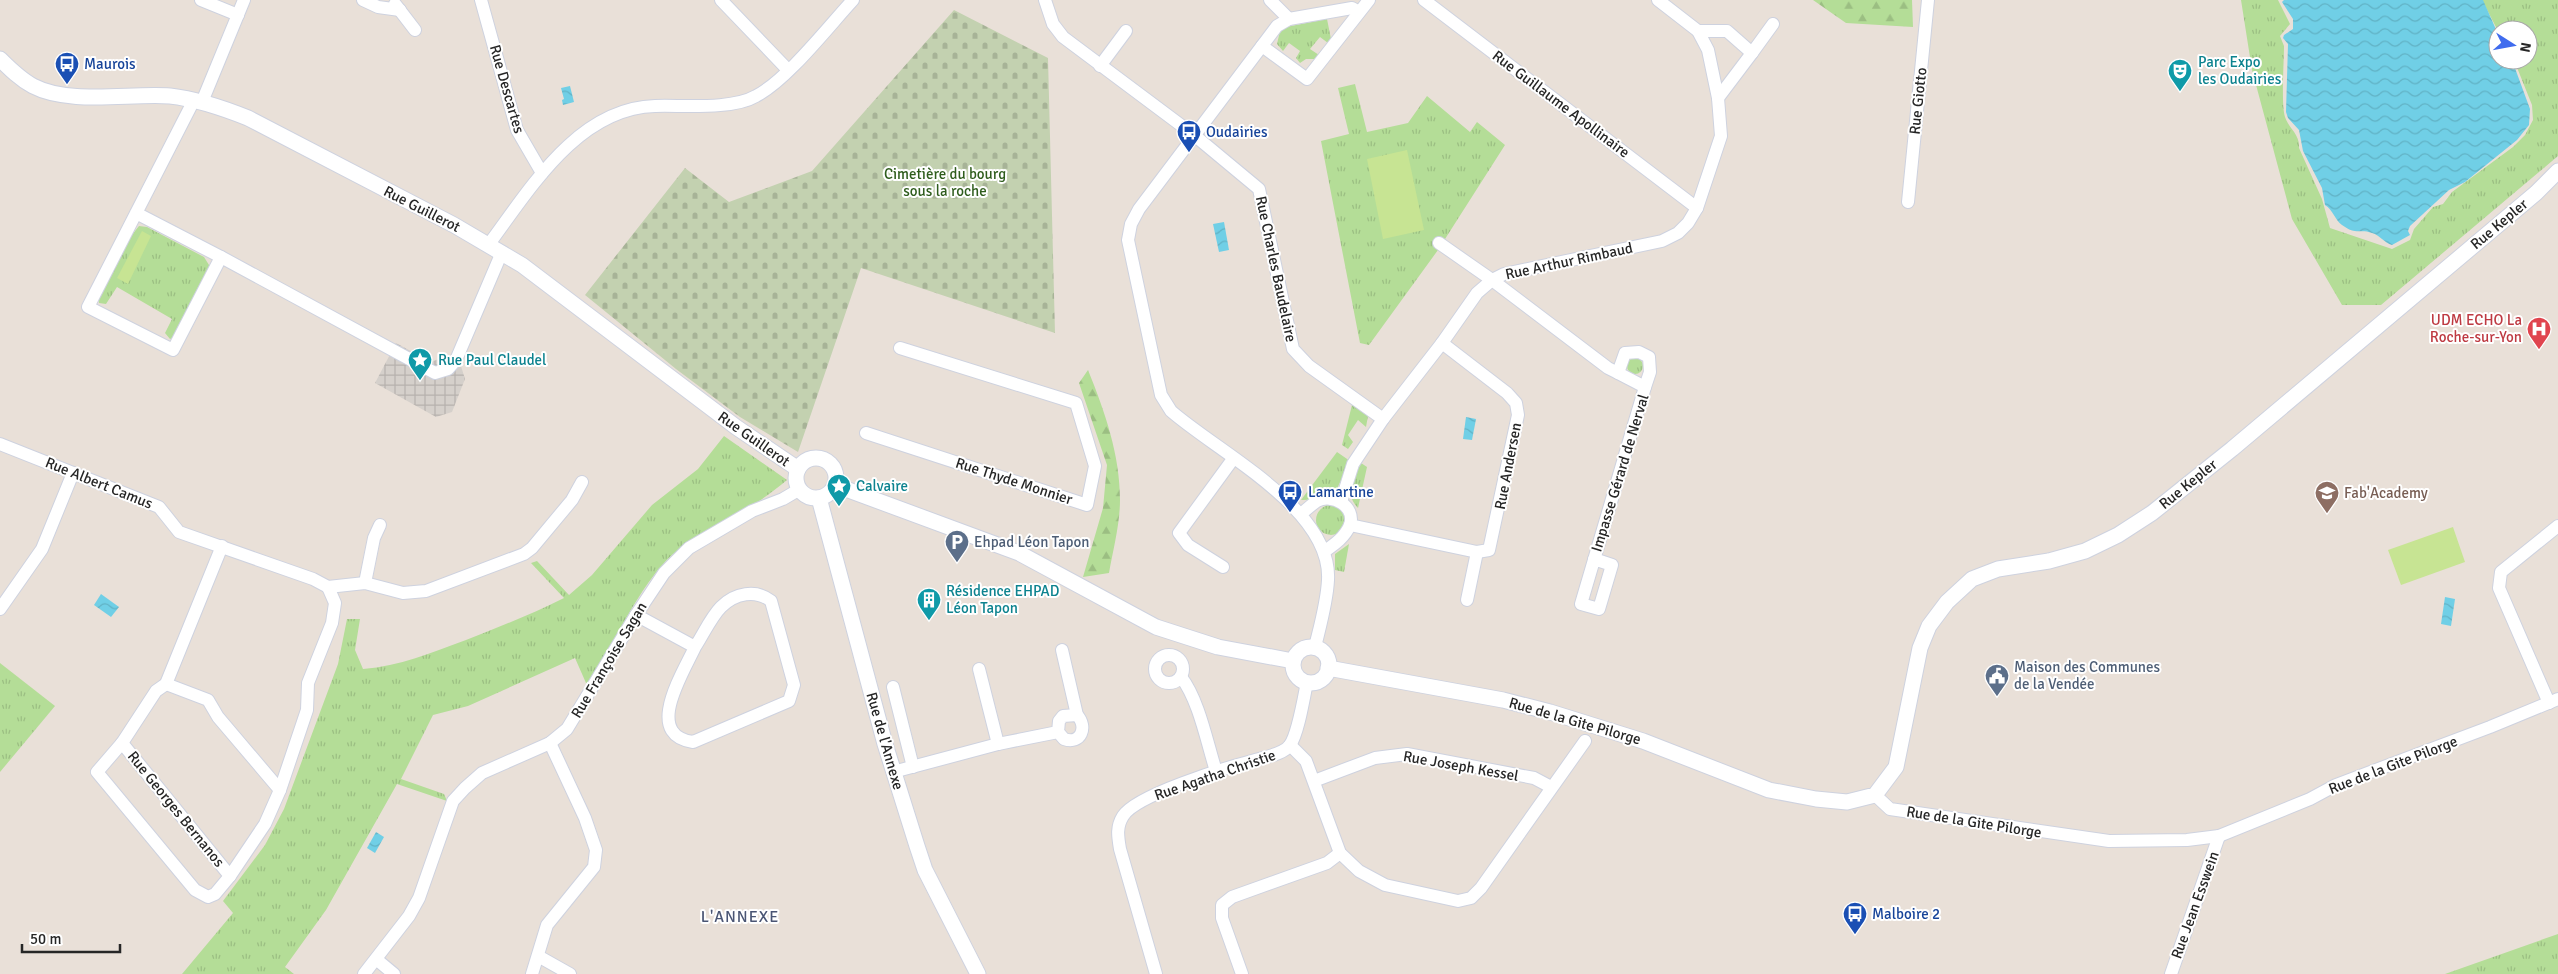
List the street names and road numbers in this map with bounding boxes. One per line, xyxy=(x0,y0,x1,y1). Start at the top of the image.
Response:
street label: Rue Descartes xyxy=(486,43,528,136)
street label: Rue Guillaume Apollinaire xyxy=(1489,47,1633,161)
street label: Rue Giotto xyxy=(1906,66,1930,135)
street label: Rue Guillerot xyxy=(381,182,463,236)
street label: Rue Charles Baudelaire xyxy=(1252,194,1300,344)
street label: Rue Kepler xyxy=(2467,195,2532,253)
street label: Rue Arthur Rimbaud xyxy=(1504,239,1634,283)
street label: Impasse Gérard de Nerval xyxy=(1587,392,1653,554)
street label: Rue Guillerot xyxy=(715,408,793,470)
street label: Rue Andersen xyxy=(1491,421,1525,511)
street label: Rue Albert Camus xyxy=(43,453,156,513)
street label: Rue Thyde Monnier xyxy=(953,454,1075,509)
street label: Rue Kepler xyxy=(2155,455,2221,513)
street label: Rue Françoise Sagan xyxy=(567,599,651,721)
street label: Rue de l'Annexe xyxy=(862,690,908,792)
street label: Rue de la Gite Pilorge xyxy=(1507,694,1643,748)
street label: Rue de la Gite Pilorge xyxy=(2326,732,2460,798)
street label: Rue Agatha Christie xyxy=(1152,746,1278,804)
street label: Rue Georges Bernanos xyxy=(124,747,228,871)
street label: Rue Joseph Kessel xyxy=(1402,747,1520,785)
street label: Rue de la Gite Pilorge xyxy=(1905,802,2043,842)
street label: Rue Jean Esswein xyxy=(2167,849,2223,961)

